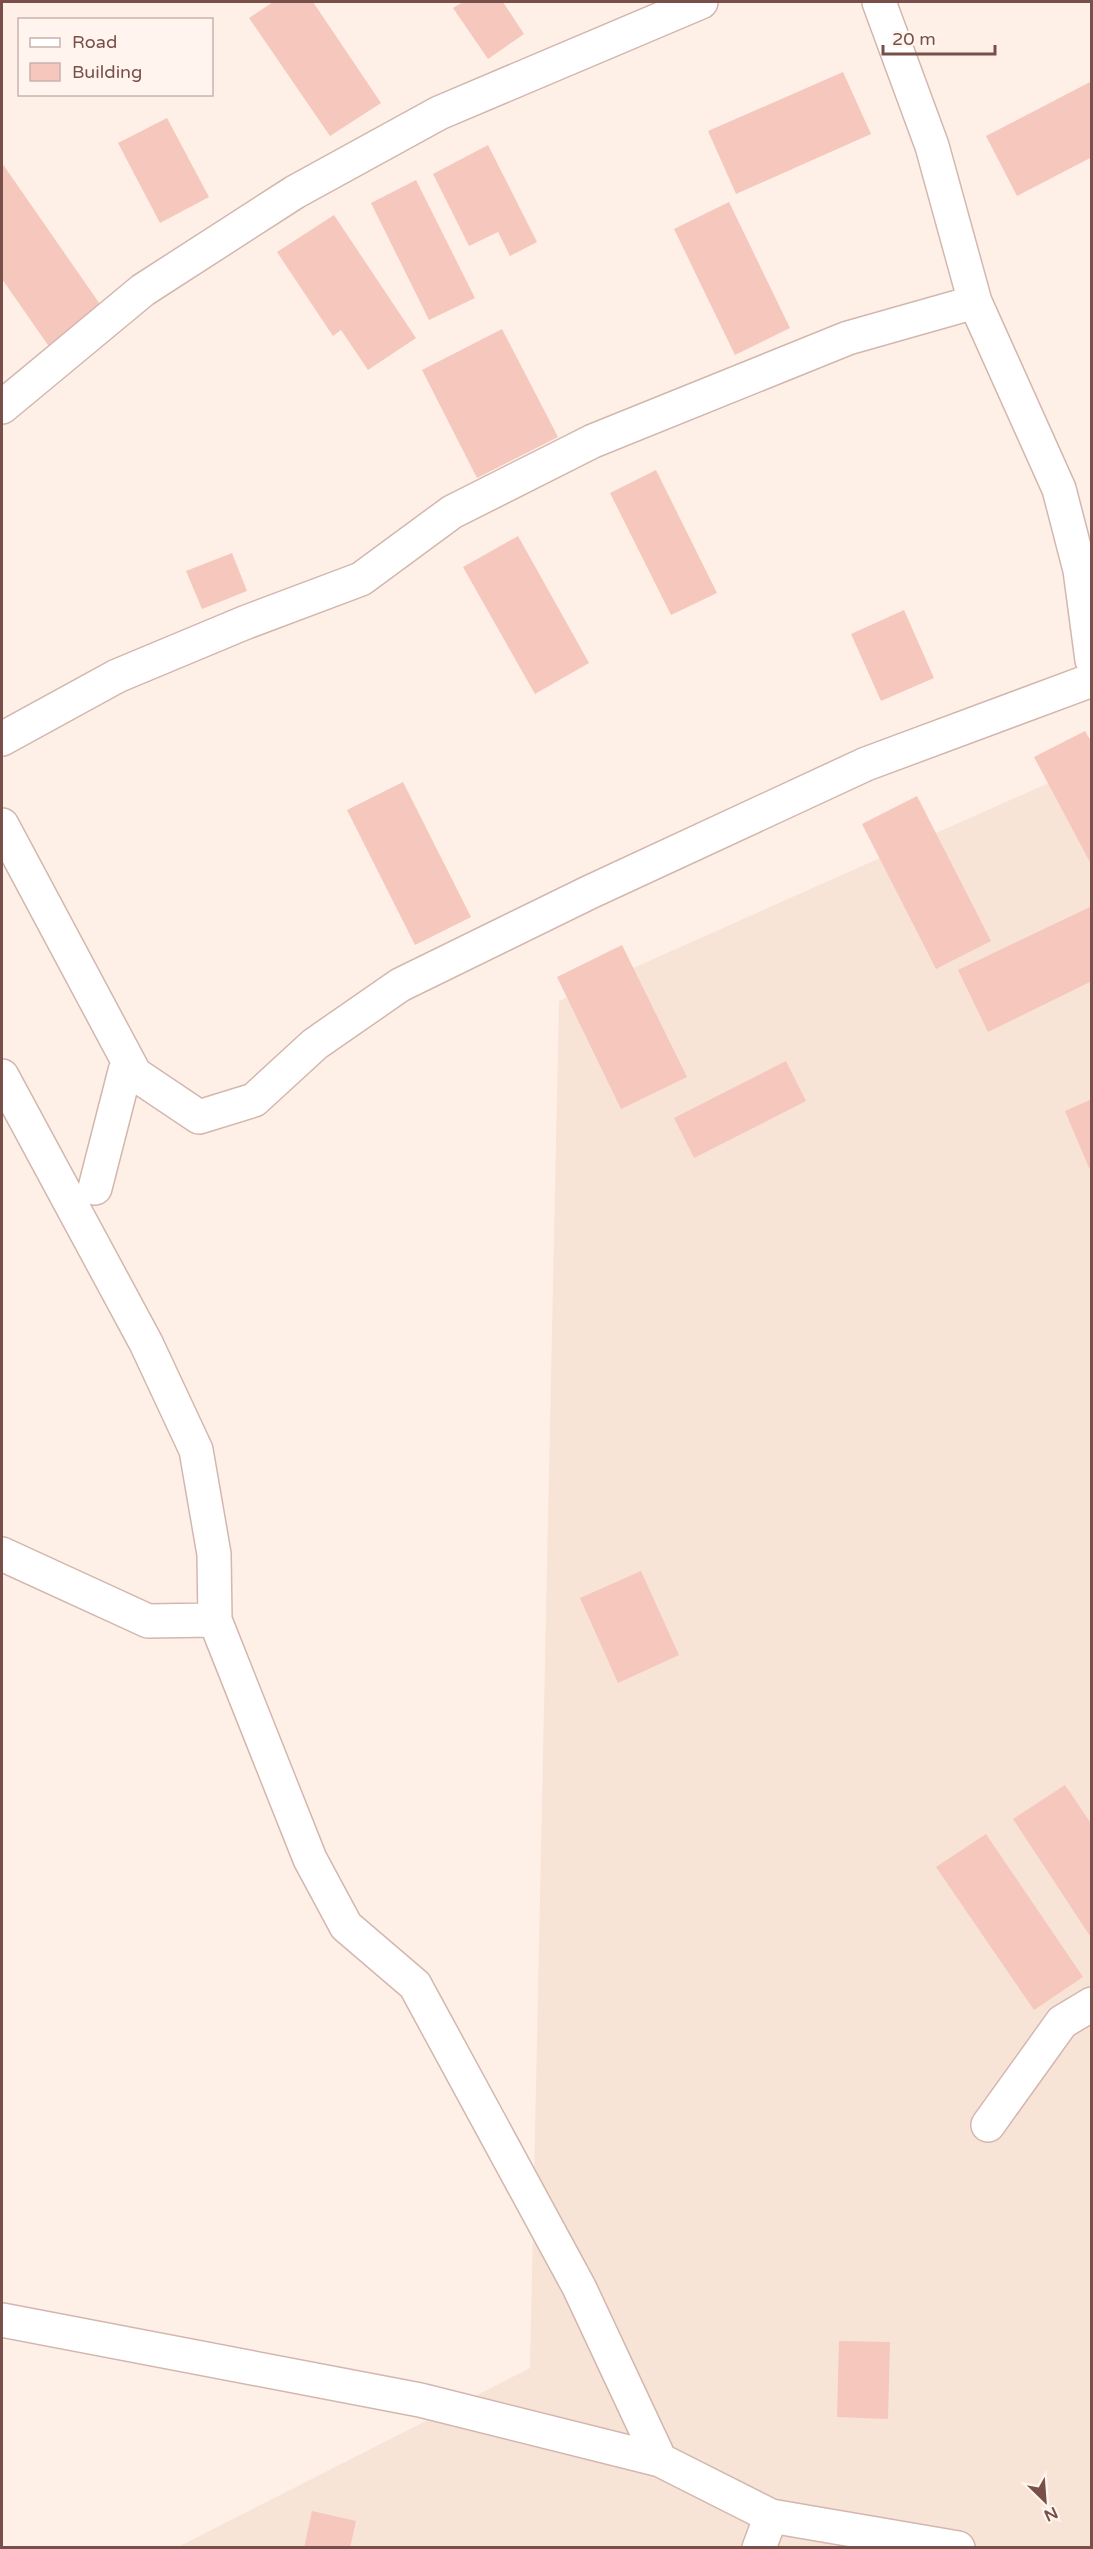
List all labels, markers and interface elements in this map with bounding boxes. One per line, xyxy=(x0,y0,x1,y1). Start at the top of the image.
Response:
legend xyxy=(18,18,213,96)
scale bar xyxy=(883,18,996,56)
text: 20 m xyxy=(892,28,936,50)
text: Road xyxy=(72,31,117,53)
text: Building xyxy=(72,61,142,83)
north arrow xyxy=(1015,2471,1075,2531)
text: N xyxy=(1041,2502,1061,2525)

